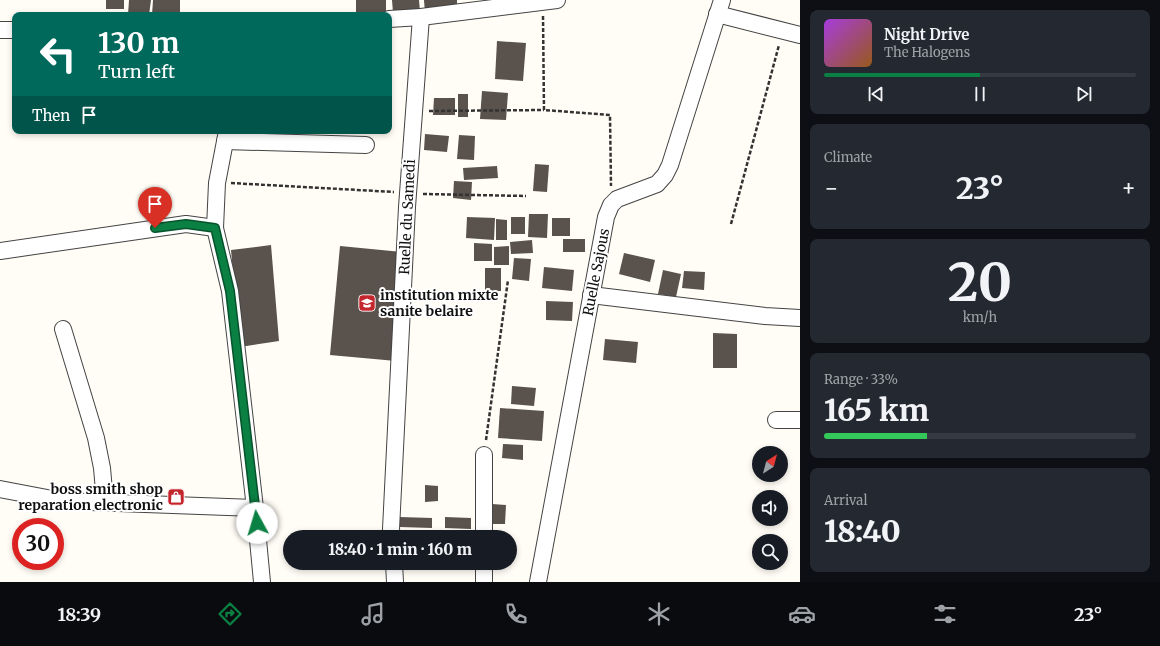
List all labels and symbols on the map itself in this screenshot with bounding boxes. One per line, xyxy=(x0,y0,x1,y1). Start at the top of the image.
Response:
street label: Ruelle du Samedi xyxy=(395,158,419,275)
pin xyxy=(138,187,172,228)
street label: Ruelle Sajous xyxy=(579,227,613,317)
place label: institution mixte sanite belaire xyxy=(380,286,499,320)
school or university icon: institution mixte sanite belaire xyxy=(357,293,377,313)
north arrow xyxy=(752,446,788,482)
place label: boss smith shop reparation electronic xyxy=(18,480,163,514)
shop icon: boss smith shop reparation electronic xyxy=(166,487,186,507)
position arrow xyxy=(236,502,278,544)
speed limit sign: 30 xyxy=(12,518,64,570)

